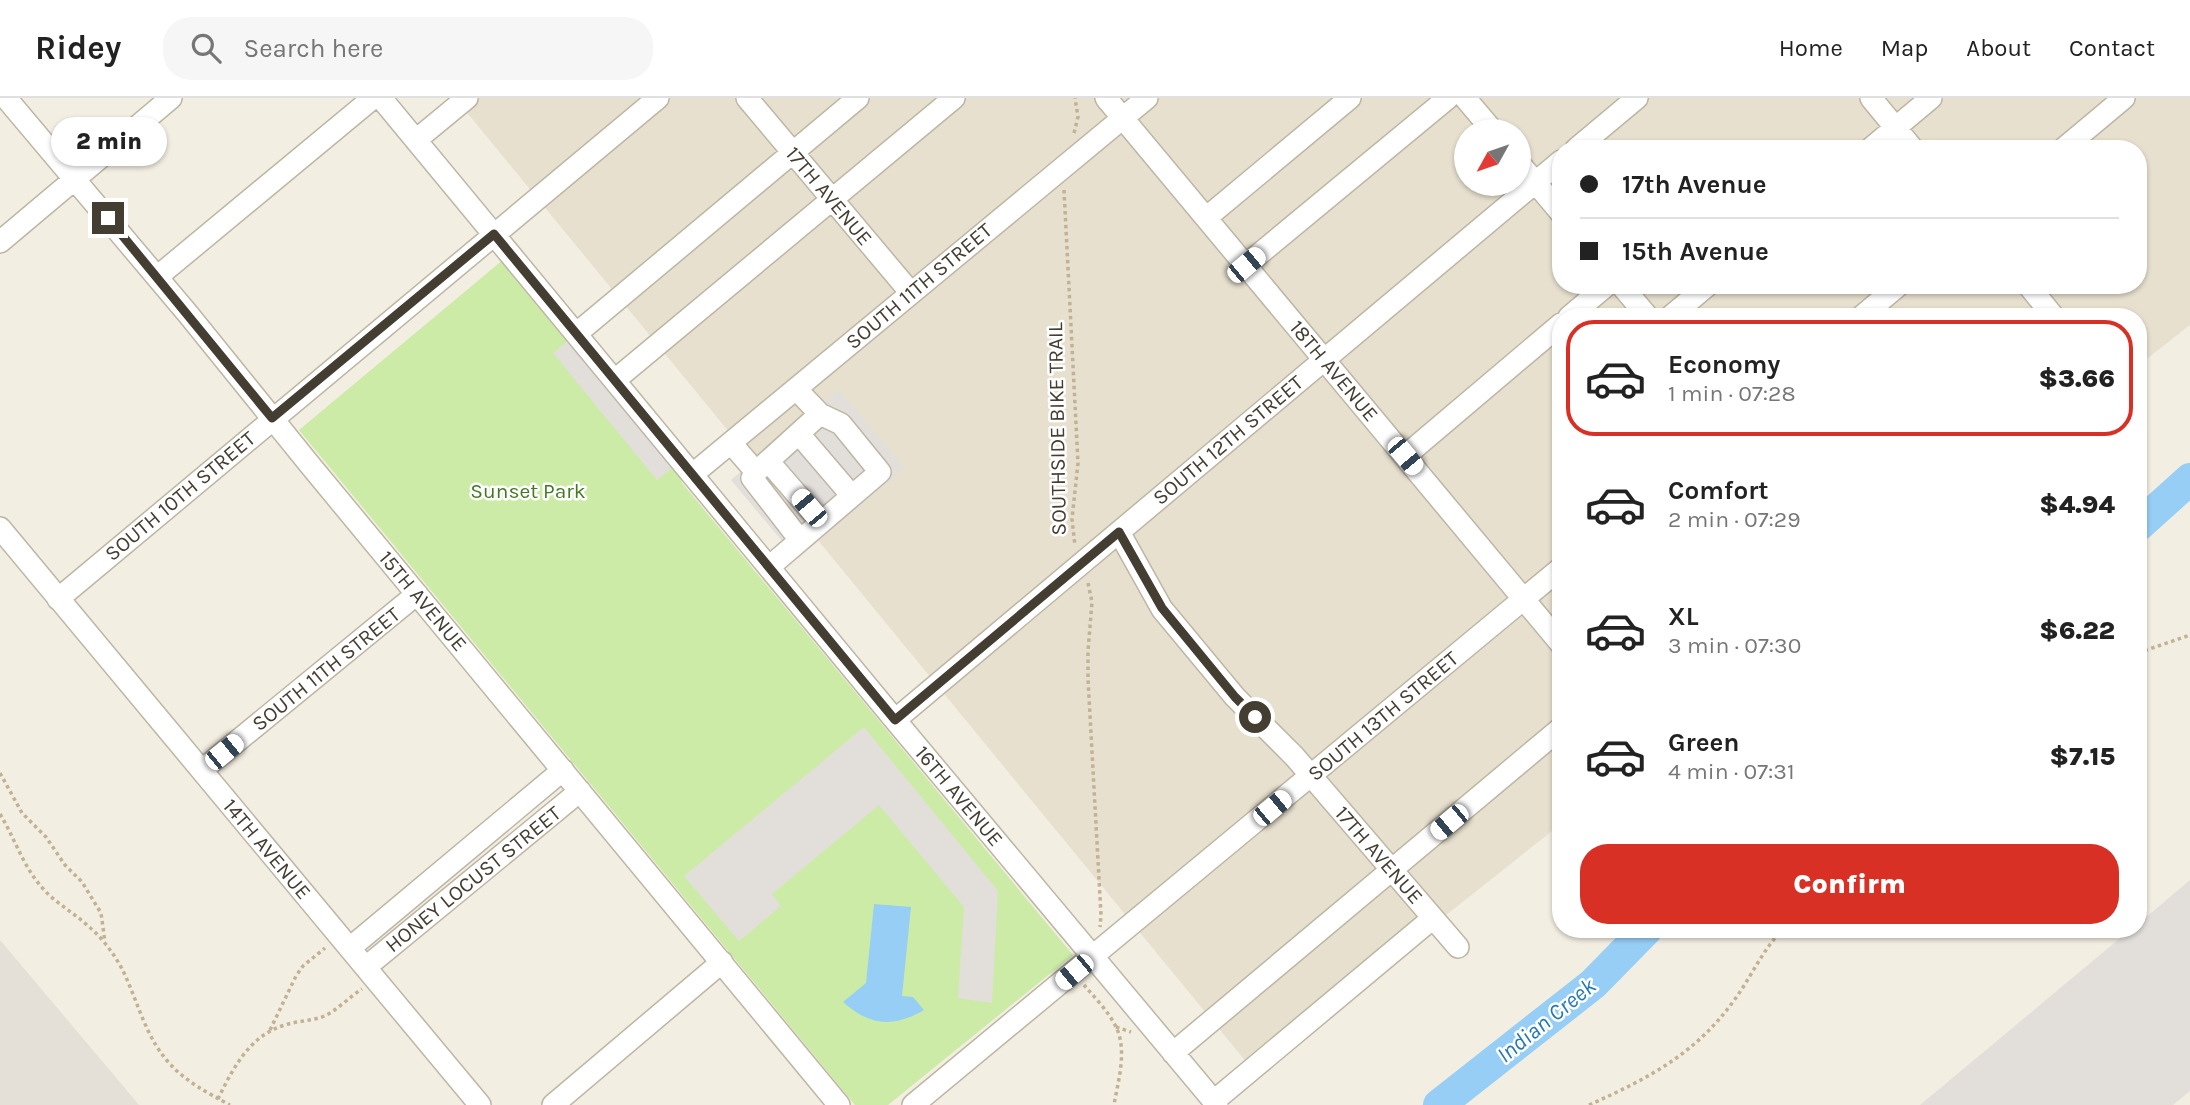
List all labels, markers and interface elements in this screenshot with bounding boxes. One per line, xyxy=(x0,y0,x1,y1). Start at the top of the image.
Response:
search box xyxy=(163,17,653,80)
text: Ridey xyxy=(35,29,121,67)
icon: search xyxy=(187,29,225,67)
text: Search here xyxy=(243,33,383,64)
text: Home xyxy=(1779,34,1843,62)
text: Map xyxy=(1881,34,1928,62)
text: About xyxy=(1966,34,2031,62)
text: Contact xyxy=(2069,34,2155,62)
callout: 2 min xyxy=(50,116,166,166)
north arrow xyxy=(1454,119,1531,196)
map controls xyxy=(1454,119,1531,196)
text: 2 min xyxy=(76,128,142,155)
street label: 17TH AVENUE xyxy=(781,142,877,250)
text: 17th Avenue xyxy=(1622,169,1767,200)
route end xyxy=(92,202,124,234)
street label: SOUTH 11TH STREET xyxy=(841,218,997,354)
text: 15th Avenue xyxy=(1622,236,1769,267)
car xyxy=(1224,243,1269,287)
street label: 18TH AVENUE xyxy=(1285,316,1383,426)
street label: SOUTHSIDE BIKE TRAIL xyxy=(1043,322,1071,536)
icon: car xyxy=(1584,347,1647,410)
text: Economy xyxy=(1668,349,1780,380)
text: $3.66 xyxy=(2038,363,2115,394)
street label: SOUTH 12TH STREET xyxy=(1148,370,1308,510)
text: 1 min · 07:28 xyxy=(1668,380,1796,407)
street label: SOUTH 10TH STREET xyxy=(100,426,260,566)
car xyxy=(1384,433,1427,479)
icon: car xyxy=(1584,473,1647,536)
text: Comfort xyxy=(1668,475,1769,506)
park label: Sunset Park xyxy=(470,479,586,503)
car xyxy=(788,485,831,531)
text: $4.94 xyxy=(2039,489,2115,520)
text: 2 min · 07:29 xyxy=(1668,506,1801,533)
street label: 15TH AVENUE xyxy=(374,546,472,656)
icon: car xyxy=(1584,599,1647,662)
text: XL xyxy=(1668,601,1699,632)
street label: SOUTH 11TH STREET xyxy=(247,602,405,736)
text: $6.22 xyxy=(2039,615,2115,646)
text: 3 min · 07:30 xyxy=(1668,632,1801,659)
street label: SOUTH 13TH STREET xyxy=(1303,646,1463,786)
route start xyxy=(1239,701,1271,733)
icon: car xyxy=(1584,725,1647,788)
text: Green xyxy=(1668,727,1740,758)
car xyxy=(202,731,247,773)
street label: 16TH AVENUE xyxy=(910,741,1008,851)
text: $7.15 xyxy=(2050,741,2115,772)
text: 4 min · 07:31 xyxy=(1668,758,1795,785)
car xyxy=(1250,786,1295,830)
street label: 14TH AVENUE xyxy=(218,794,316,904)
car xyxy=(1427,800,1472,844)
street label: HONEY LOCUST STREET xyxy=(381,801,566,957)
street label: 17TH AVENUE xyxy=(1330,801,1428,909)
button: Confirm xyxy=(1580,844,2119,924)
car xyxy=(1052,950,1097,994)
water label: Indian Creek xyxy=(1491,972,1601,1068)

